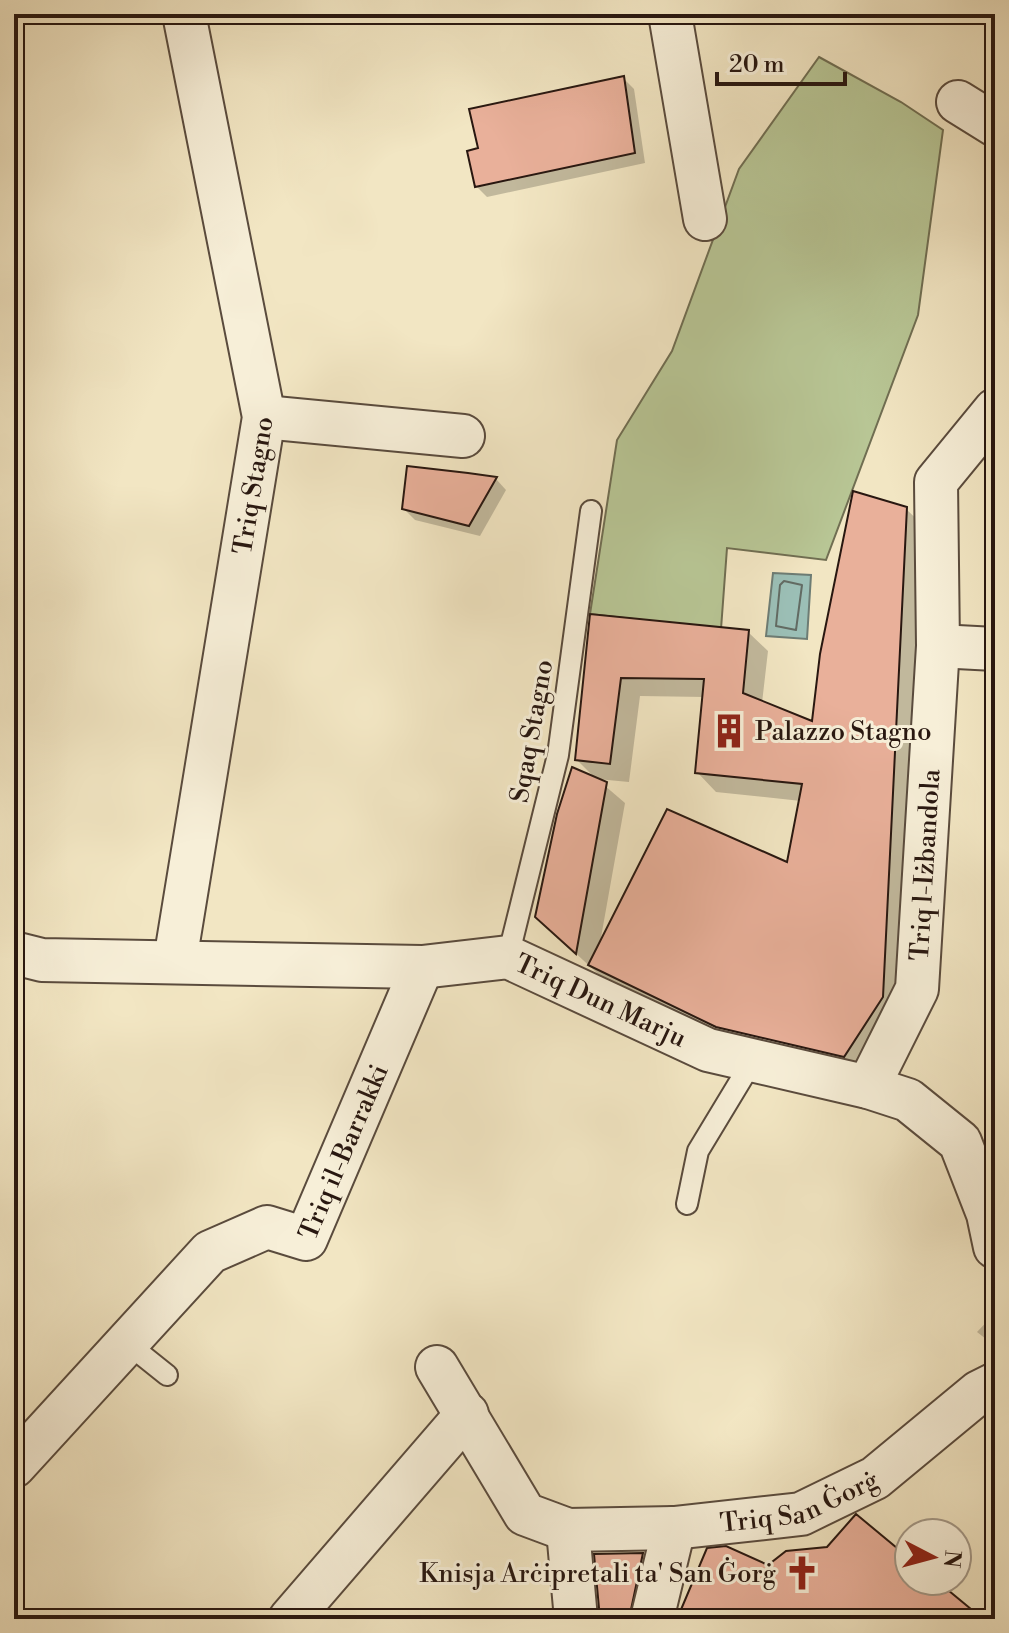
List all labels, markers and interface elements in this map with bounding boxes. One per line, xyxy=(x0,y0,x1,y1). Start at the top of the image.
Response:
scale bar xyxy=(717,36,845,86)
text: 20 m xyxy=(729,50,785,80)
street label: Triq Stagno xyxy=(227,414,281,557)
street label: Sqaq Stagno xyxy=(504,657,560,805)
building icon: Palazzo Stagno xyxy=(710,712,748,750)
place label: Palazzo Stagno xyxy=(755,716,932,748)
street label: Triq l-Iżbandola xyxy=(904,767,947,962)
street label: Triq Dun Marju xyxy=(510,948,691,1055)
street label: Triq il-Barrakki xyxy=(293,1060,396,1245)
street label: Triq San Ġorġ xyxy=(718,1464,884,1540)
north arrow xyxy=(893,1517,973,1597)
text: N xyxy=(937,1549,966,1570)
church icon: Knisja Arċipretali ta' San Ġorġ xyxy=(783,1554,821,1592)
place label: Knisja Arċipretali ta' San Ġorġ xyxy=(419,1557,777,1590)

